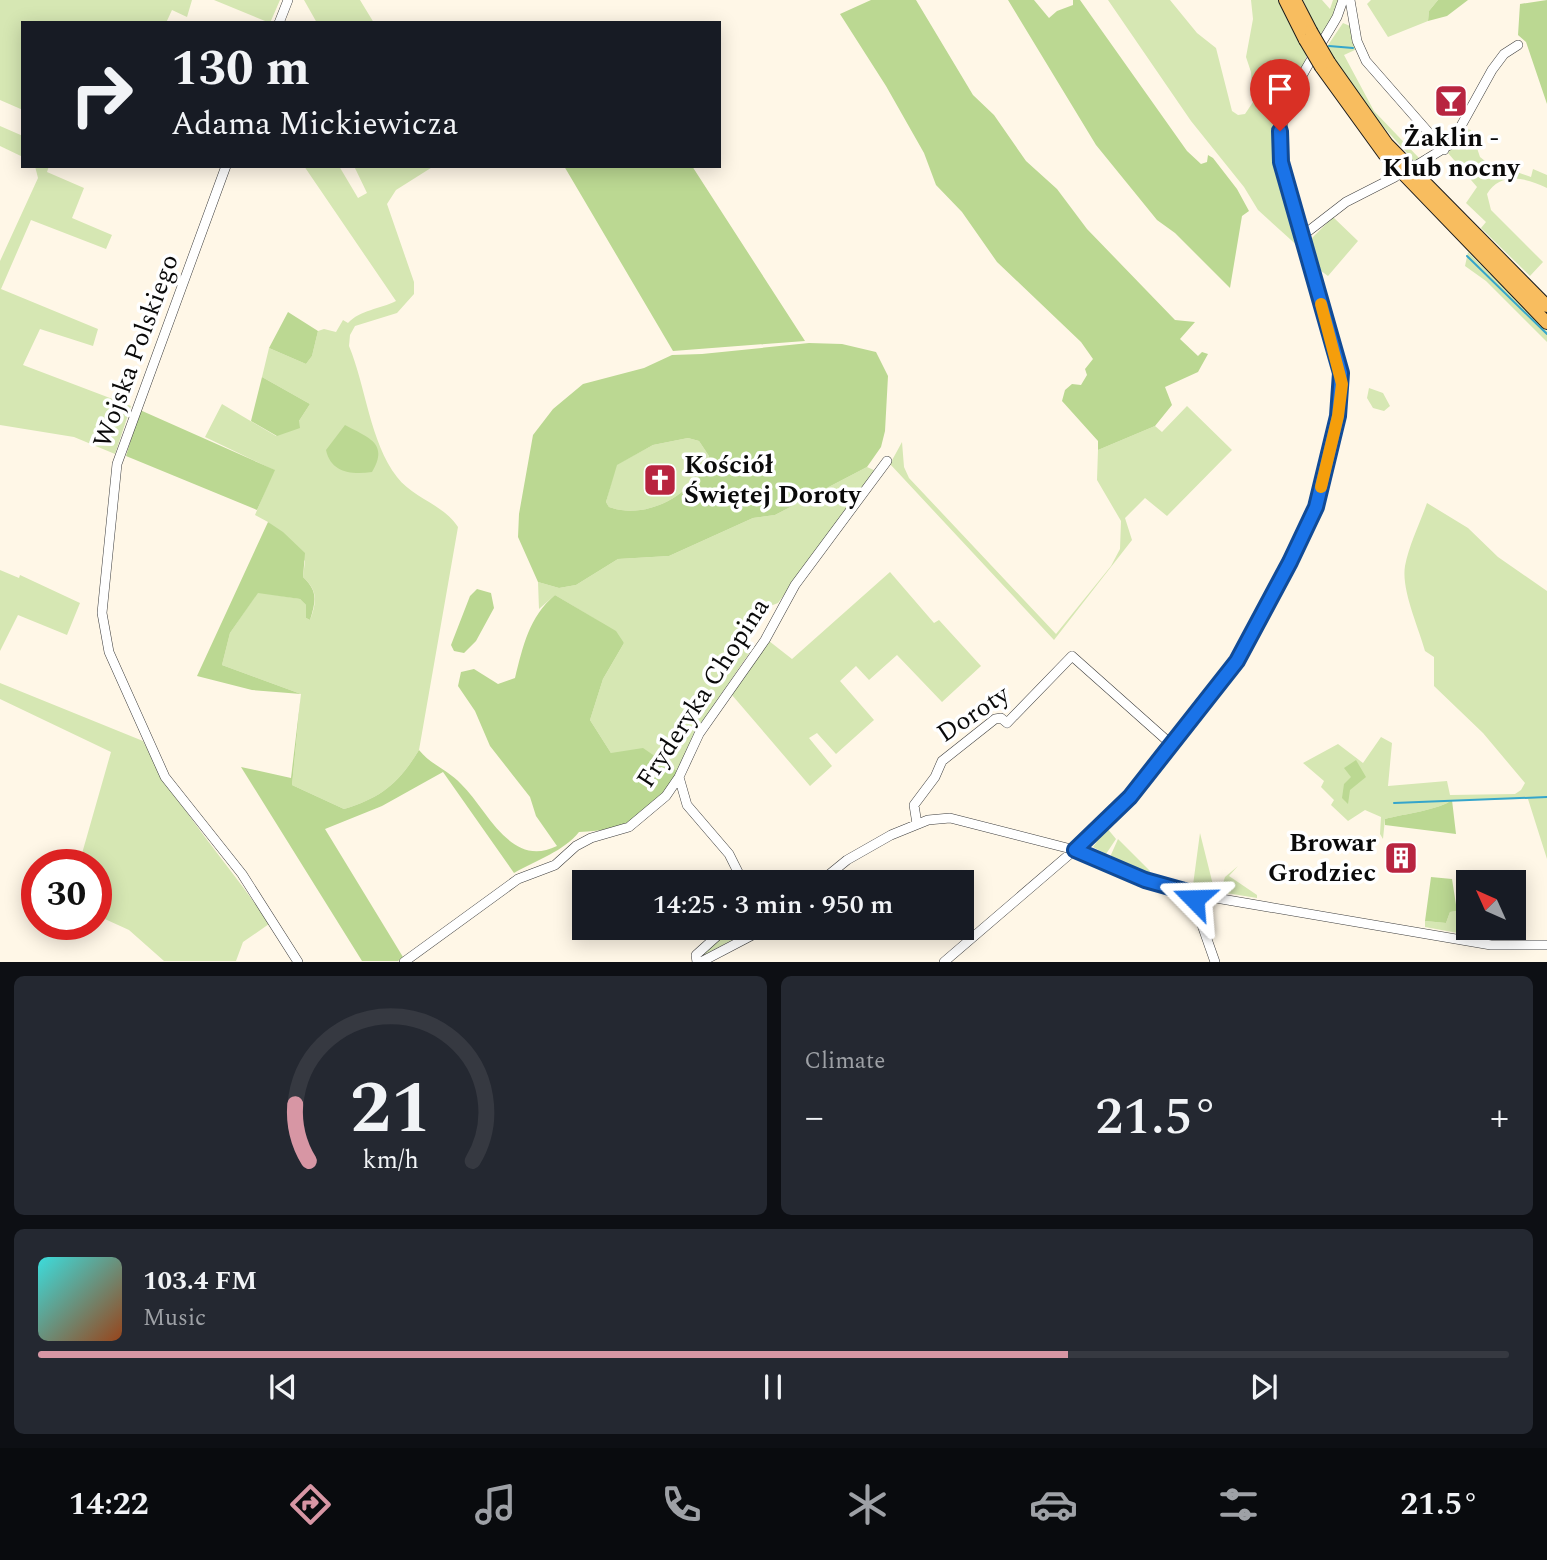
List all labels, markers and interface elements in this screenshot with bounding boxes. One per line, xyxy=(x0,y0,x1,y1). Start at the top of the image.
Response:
text: 130 m xyxy=(171,32,310,107)
icon: right xyxy=(56,49,147,140)
pin xyxy=(1250,59,1310,131)
icon: arrive xyxy=(1261,70,1299,108)
bar icon: Żaklin - Klub nocny xyxy=(1432,82,1470,120)
text: Adama Mickiewicza xyxy=(171,100,458,149)
place label: Żaklin - Klub nocny xyxy=(1383,118,1521,188)
street label: Wojska Polskiego xyxy=(82,249,190,453)
place label: Kościół Świętej Doroty xyxy=(684,445,862,515)
church icon: Kościół Świętej Doroty xyxy=(641,461,679,499)
street label: Fryderyka Chopina xyxy=(626,590,780,796)
street label: Doroty xyxy=(929,674,1019,753)
place label: Browar Grodziec xyxy=(1268,823,1377,893)
building icon: Browar Grodziec xyxy=(1382,839,1420,877)
speed limit sign: 30 xyxy=(21,849,112,940)
position arrow xyxy=(1157,862,1231,936)
north arrow xyxy=(1456,870,1526,940)
map controls xyxy=(1456,870,1526,940)
text: 14:25 · 3 min · 950 m xyxy=(653,885,893,925)
text: Climate xyxy=(805,1044,885,1079)
text: 21 xyxy=(349,1055,431,1166)
text: 21.5° xyxy=(1095,1078,1218,1157)
text: − xyxy=(805,1089,824,1147)
text: + xyxy=(1490,1089,1509,1147)
text: km/h xyxy=(362,1142,418,1180)
text: 103.4 FM xyxy=(143,1261,257,1301)
text: Music xyxy=(143,1301,206,1336)
icon: previous xyxy=(264,1368,302,1406)
icon: pause xyxy=(754,1368,792,1406)
icon: next xyxy=(1245,1368,1283,1406)
text: 14:22 xyxy=(68,1480,149,1529)
icon: directions xyxy=(286,1480,335,1529)
icon: music xyxy=(471,1480,520,1529)
icon: phone xyxy=(657,1480,706,1529)
icon: climate xyxy=(843,1480,892,1529)
icon: car xyxy=(1029,1480,1078,1529)
icon: filters xyxy=(1214,1480,1263,1529)
text: 21.5° xyxy=(1400,1480,1479,1529)

